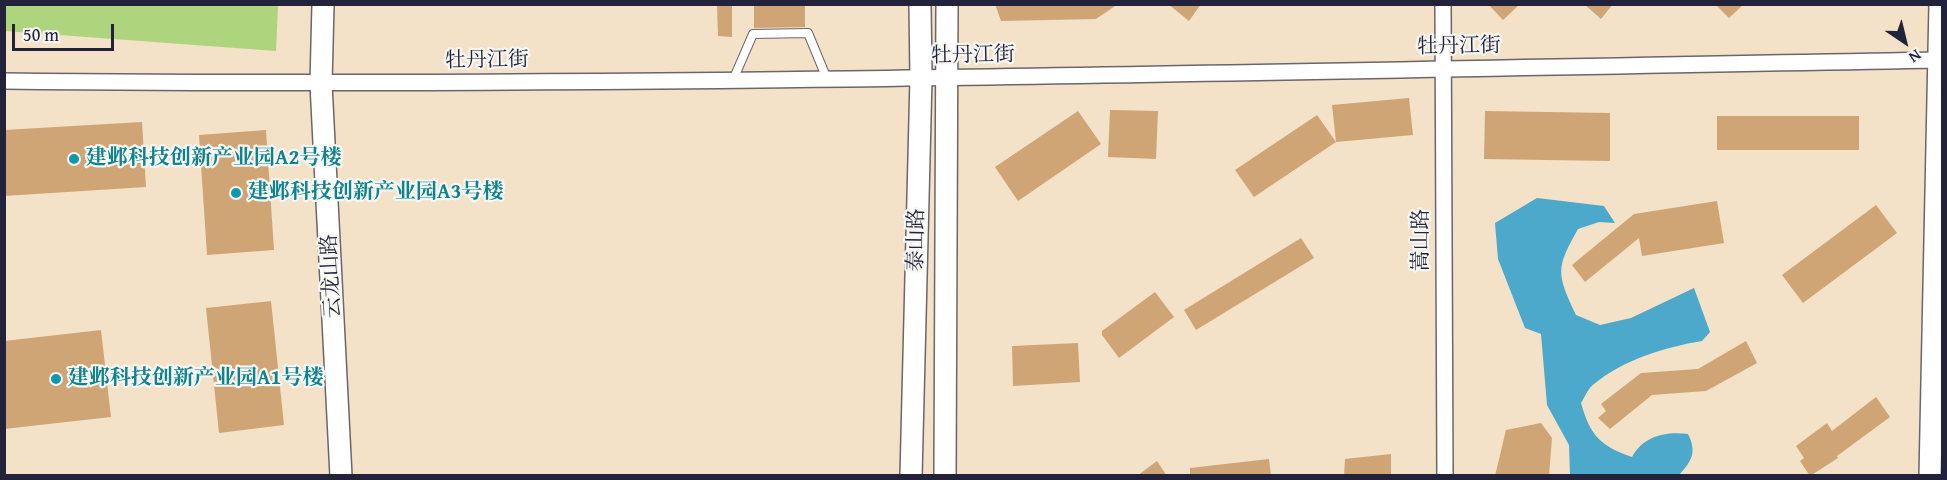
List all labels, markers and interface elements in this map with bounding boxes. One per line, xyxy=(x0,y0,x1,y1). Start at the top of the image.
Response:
scale bar xyxy=(15,12,117,50)
north arrow xyxy=(1875,12,1935,72)
text: 50 m xyxy=(23,21,59,48)
street label: 牡丹江街 xyxy=(1417,34,1501,60)
street label: 牡丹江街 xyxy=(931,43,1015,69)
text: N xyxy=(1904,44,1927,70)
street label: 牡丹江街 xyxy=(445,48,529,74)
place label: 建邺科技创新产业园A2号楼 xyxy=(86,146,341,172)
marker: 建邺科技创新产业园A2号楼 xyxy=(67,152,81,166)
place label: 建邺科技创新产业园A3号楼 xyxy=(248,180,503,206)
marker: 建邺科技创新产业园A3号楼 xyxy=(229,186,243,200)
street label: 泰山路 xyxy=(904,208,930,272)
street label: 嵩山路 xyxy=(1409,209,1435,271)
street label: 云龙山路 xyxy=(317,233,347,319)
place label: 建邺科技创新产业园A1号楼 xyxy=(68,366,323,392)
marker: 建邺科技创新产业园A1号楼 xyxy=(49,372,63,386)

